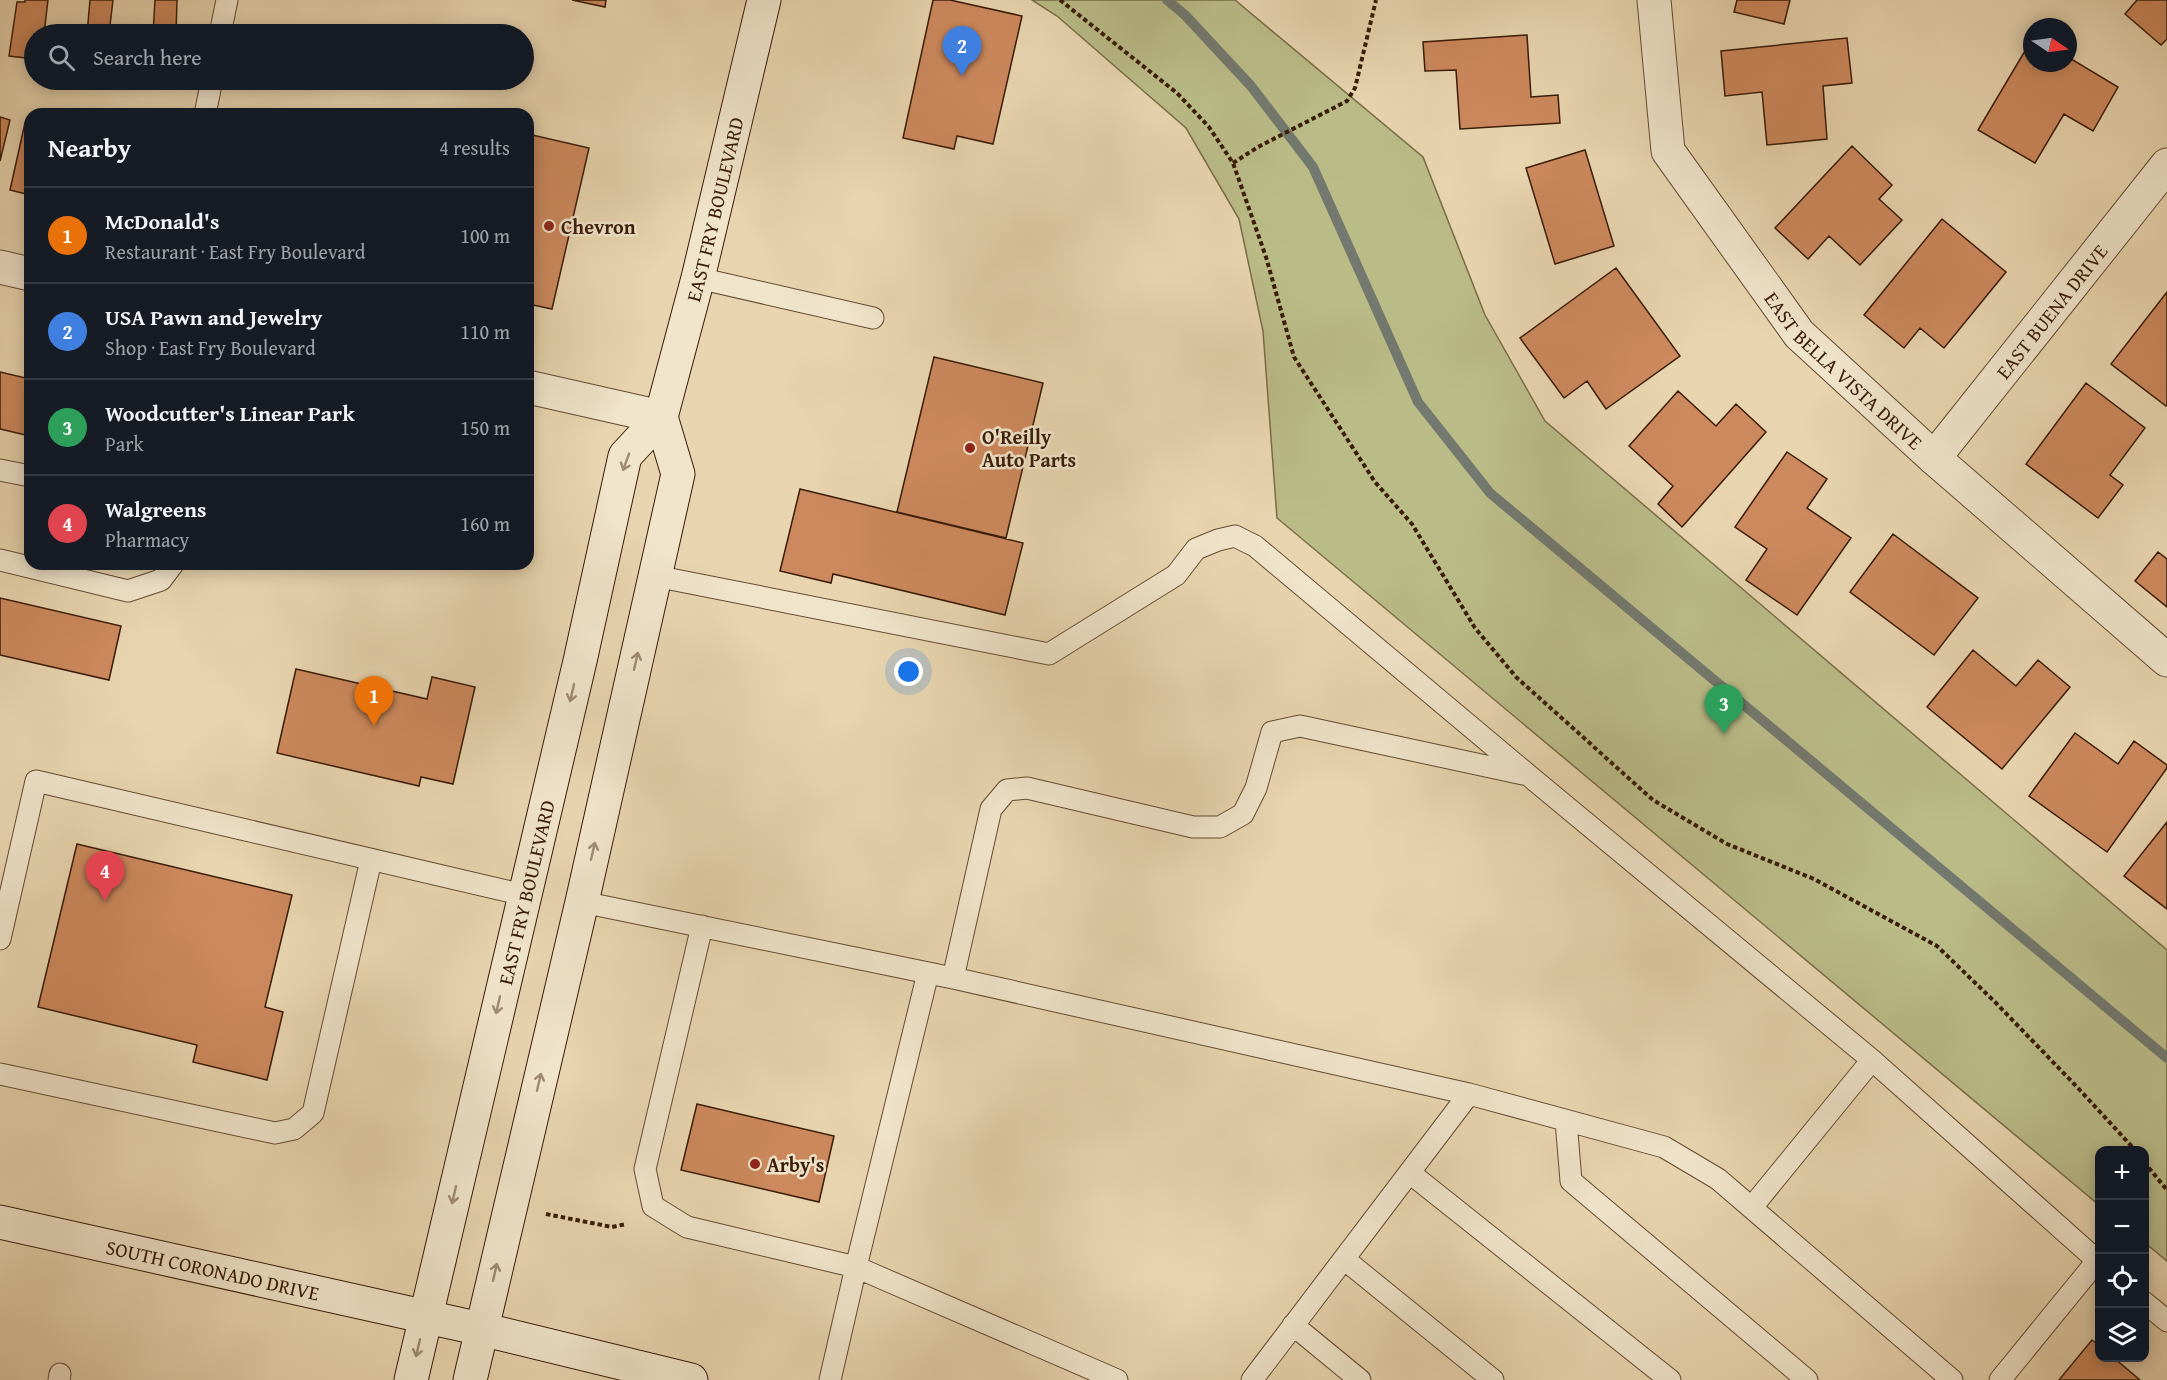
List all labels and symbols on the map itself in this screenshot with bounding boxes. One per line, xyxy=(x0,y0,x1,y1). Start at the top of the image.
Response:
north arrow xyxy=(2023,18,2077,72)
pin: 2 xyxy=(942,26,982,76)
street label: EAST FRY BOULEVARD xyxy=(678,114,750,305)
place label: Chevron xyxy=(561,212,636,241)
marker: Chevron xyxy=(542,219,556,233)
street label: EAST BUENA DRIVE xyxy=(1988,237,2114,384)
street label: EAST BELLA VISTA DRIVE xyxy=(1758,285,1930,456)
place label: O'Reilly Auto Parts xyxy=(982,422,1076,474)
marker: O'Reilly Auto Parts xyxy=(963,441,977,455)
one-way arrow xyxy=(619,452,630,471)
one-way arrow xyxy=(631,652,642,671)
your location xyxy=(894,657,923,686)
pin: 1 xyxy=(354,676,394,726)
one-way arrow xyxy=(566,683,578,702)
pin: 3 xyxy=(1704,684,1744,734)
street label: EAST FRY BOULEVARD xyxy=(490,797,561,988)
one-way arrow xyxy=(588,842,599,861)
pin: 4 xyxy=(86,852,124,901)
one-way arrow xyxy=(492,995,504,1014)
one-way arrow xyxy=(534,1073,546,1092)
place label: Arby's xyxy=(767,1150,824,1179)
marker: Arby's xyxy=(748,1157,762,1171)
one-way arrow xyxy=(447,1185,459,1204)
street label: SOUTH CORONADO DRIVE xyxy=(103,1232,322,1307)
one-way arrow xyxy=(489,1262,501,1281)
one-way arrow xyxy=(412,1338,424,1357)

